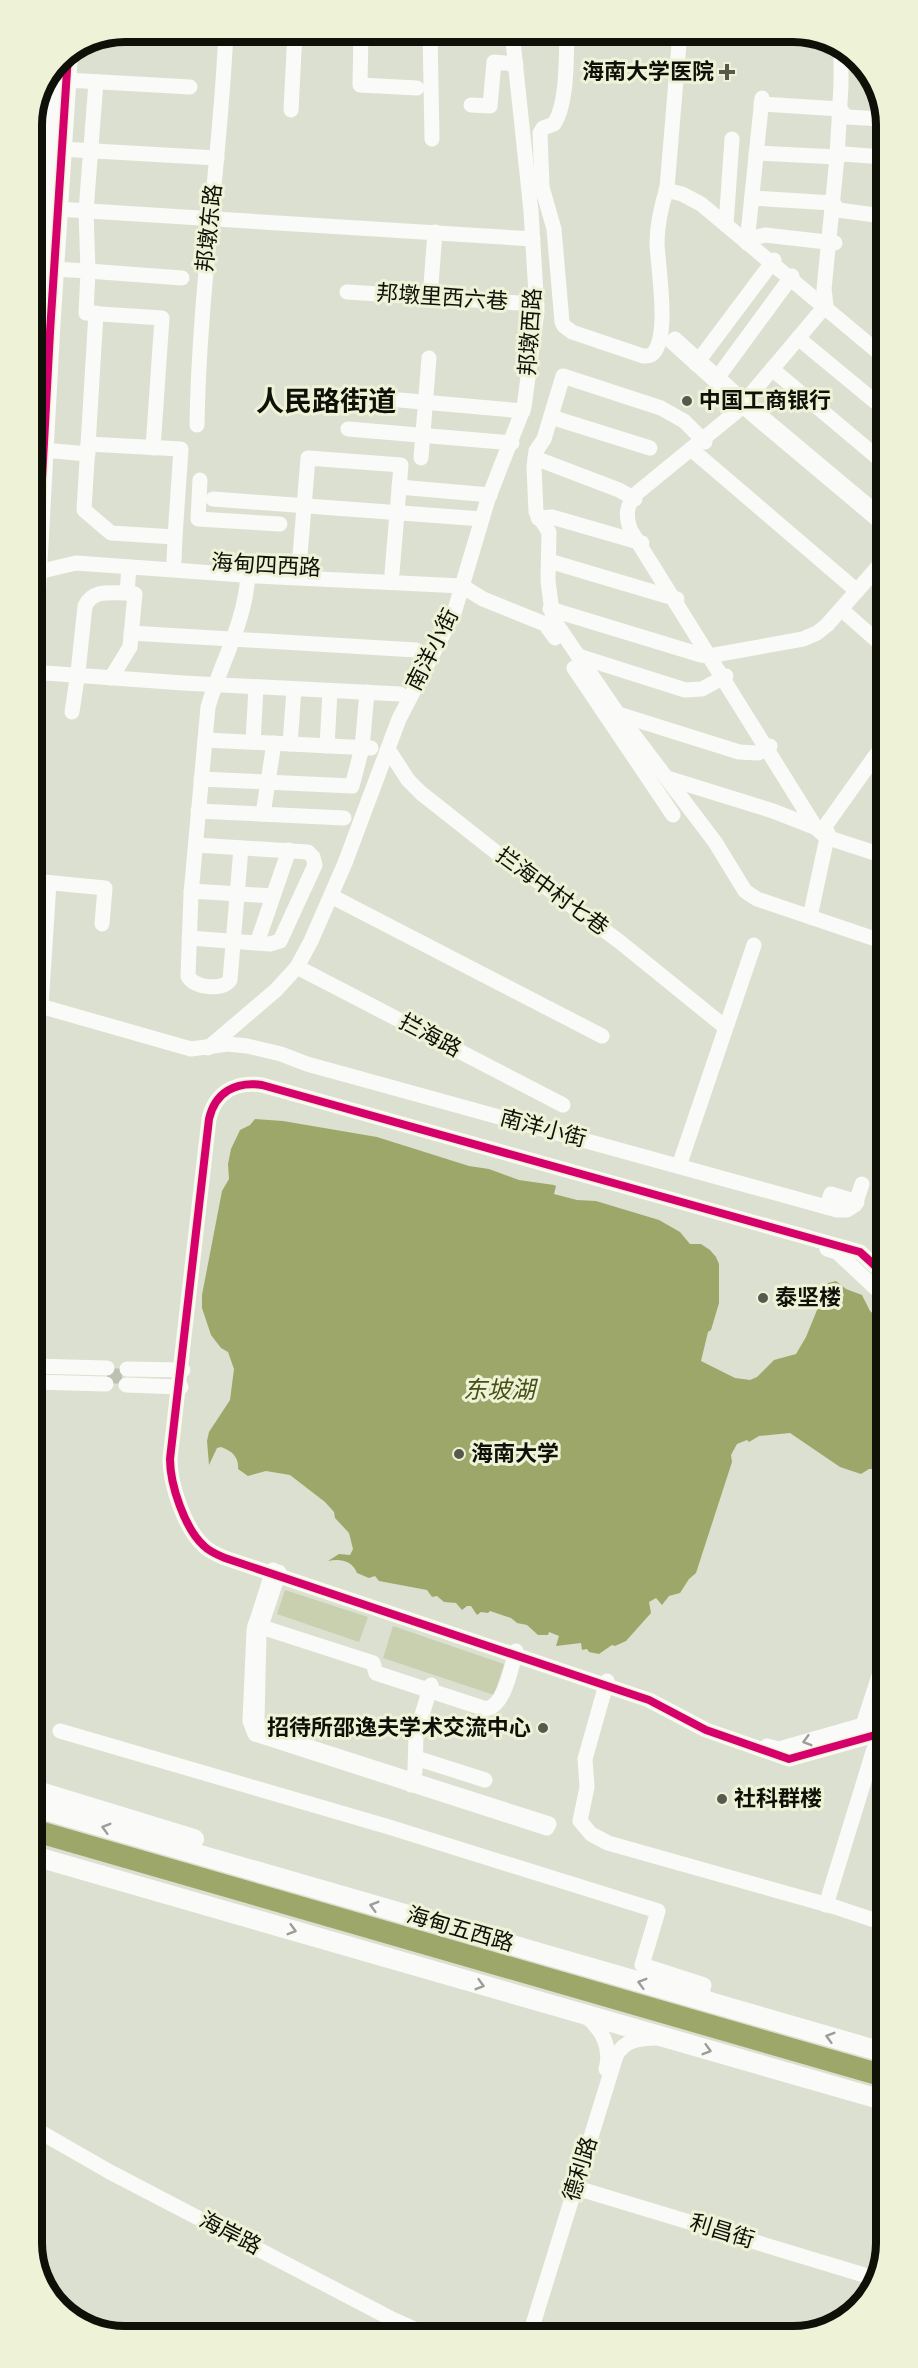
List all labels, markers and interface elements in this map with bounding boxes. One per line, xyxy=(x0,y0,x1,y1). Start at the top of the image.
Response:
place label: 海南大学医院 xyxy=(582,56,714,89)
marker: 海南大学医院 xyxy=(718,63,736,81)
street label: 邦墩东路 xyxy=(189,183,231,273)
street label: 邦墩里西六巷 xyxy=(375,277,509,319)
street label: 邦墩西路 xyxy=(511,287,551,377)
district label: 人民路街道 xyxy=(256,381,396,424)
place label: 中国工商银行 xyxy=(699,385,831,418)
marker: 中国工商银行 xyxy=(680,394,694,408)
street label: 海甸四西路 xyxy=(210,547,322,585)
street label: 南洋小街 xyxy=(398,603,468,697)
street label: 拦海中村七巷 xyxy=(489,840,615,944)
street label: 拦海路 xyxy=(393,1006,467,1066)
street label: 南洋小街 xyxy=(496,1102,590,1156)
place label: 泰坚楼 xyxy=(775,1282,841,1315)
marker: 泰坚楼 xyxy=(756,1291,770,1305)
water label: 东坡湖 xyxy=(463,1373,539,1409)
place label: 海南大学 xyxy=(471,1438,559,1471)
marker: 海南大学 xyxy=(452,1447,466,1461)
place label: 招待所邵逸夫学术交流中心 xyxy=(267,1712,531,1745)
marker: 招待所邵逸夫学术交流中心 xyxy=(536,1721,550,1735)
one-way arrow xyxy=(802,1734,813,1746)
place label: 社科群楼 xyxy=(734,1783,822,1816)
marker: 社科群楼 xyxy=(715,1792,729,1806)
one-way arrow xyxy=(102,1823,112,1835)
street label: 海甸五西路 xyxy=(403,1899,517,1961)
one-way arrow xyxy=(370,1901,380,1913)
one-way arrow xyxy=(287,1923,297,1936)
one-way arrow xyxy=(474,1977,484,1990)
one-way arrow xyxy=(638,1978,648,1990)
one-way arrow xyxy=(825,2032,836,2044)
one-way arrow xyxy=(701,2043,712,2055)
street label: 德利路 xyxy=(556,2133,606,2205)
street label: 海岸路 xyxy=(193,2204,267,2264)
street label: 利昌街 xyxy=(686,2207,758,2257)

